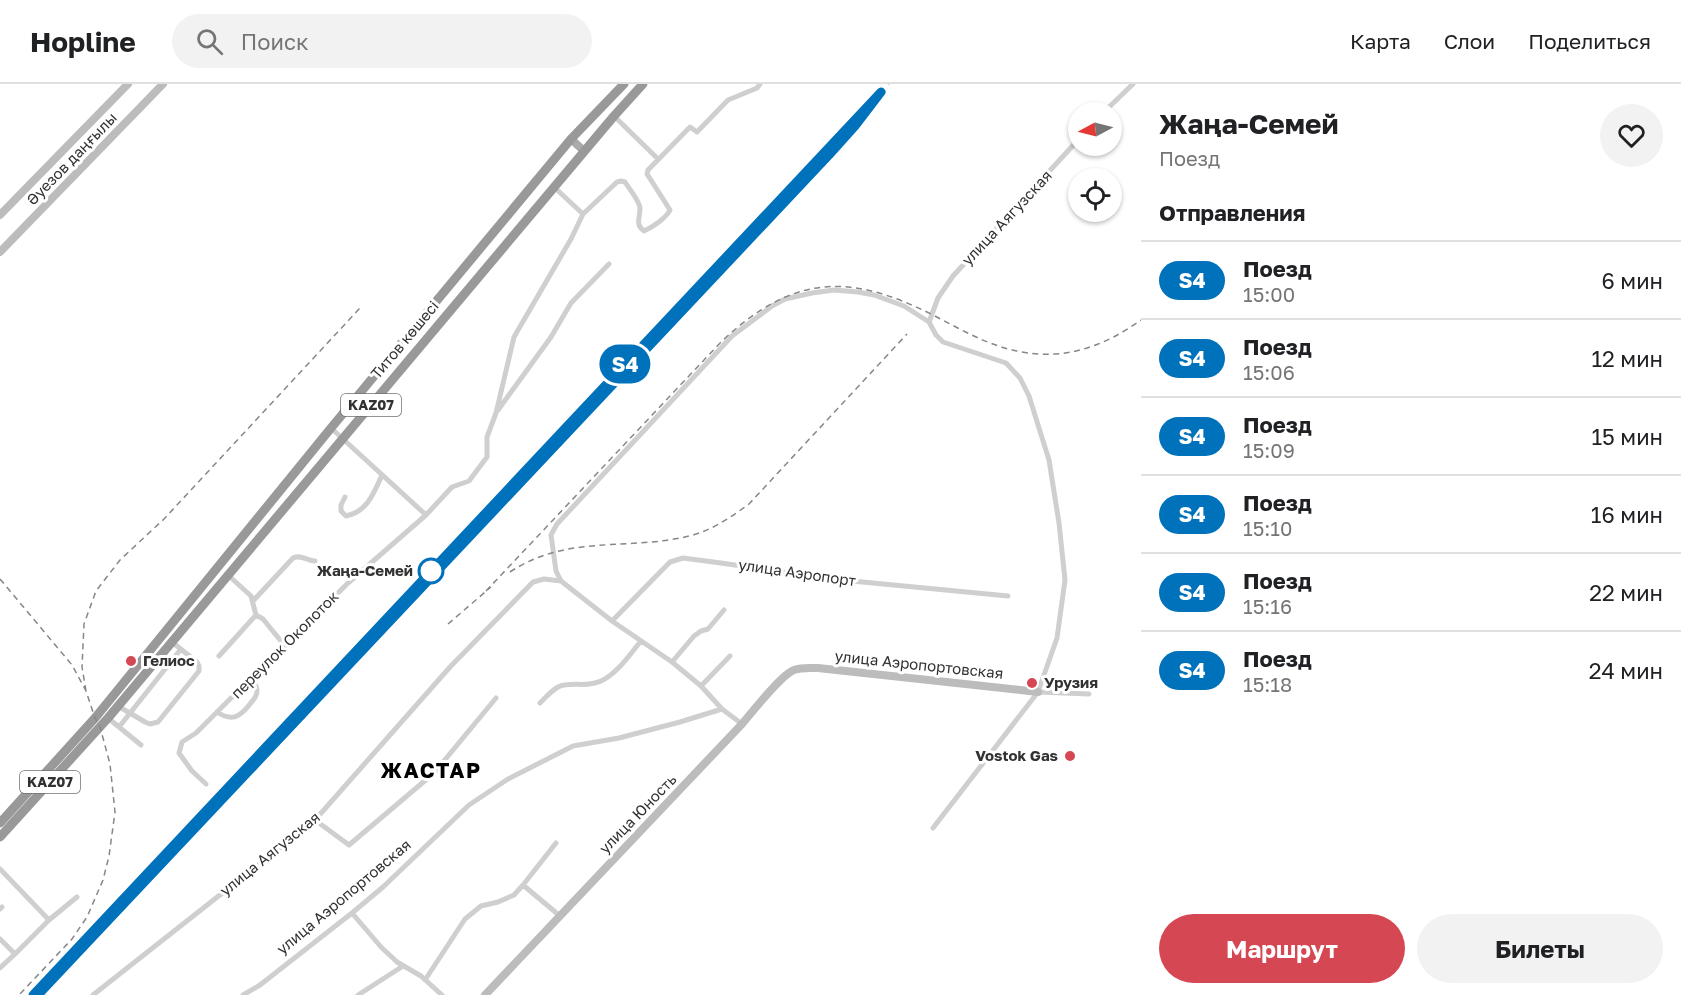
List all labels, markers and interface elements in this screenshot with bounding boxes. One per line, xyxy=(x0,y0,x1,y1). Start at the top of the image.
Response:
search box xyxy=(172,14,592,68)
text: Hopline xyxy=(30,25,136,58)
icon: search xyxy=(193,25,226,58)
text: Поиск xyxy=(241,28,309,55)
text: Карта xyxy=(1350,28,1411,54)
text: Слои xyxy=(1444,28,1495,54)
text: Поделиться xyxy=(1528,28,1651,54)
north arrow xyxy=(1068,102,1122,156)
map controls xyxy=(1068,102,1122,222)
button: heart xyxy=(1600,104,1663,167)
text: Жаңа-Семей xyxy=(1159,107,1339,140)
street label: Әуезов даңғылы xyxy=(23,108,120,208)
text: Поезд xyxy=(1159,146,1220,170)
street label: улица Аягузская xyxy=(958,166,1055,269)
button: locate xyxy=(1068,168,1122,222)
text: Отправления xyxy=(1159,199,1305,226)
text: Поезд xyxy=(1243,255,1312,282)
text: S4 xyxy=(1178,267,1206,293)
text: 6 мин xyxy=(1602,267,1663,294)
text: 15:00 xyxy=(1243,282,1295,306)
street label: Титов көшесі xyxy=(367,297,442,382)
text: Поезд xyxy=(1243,333,1312,360)
line badge: S4 xyxy=(598,344,652,384)
text: S4 xyxy=(1178,345,1206,371)
text: 12 мин xyxy=(1591,345,1663,372)
text: S4 xyxy=(611,351,639,377)
text: 15:06 xyxy=(1243,360,1295,384)
road number: KAZ07 xyxy=(341,394,401,416)
text: Поезд xyxy=(1243,411,1312,438)
text: S4 xyxy=(1178,423,1206,449)
text: 15 мин xyxy=(1591,423,1663,450)
text: 15:09 xyxy=(1243,438,1295,462)
text: Поезд xyxy=(1243,489,1312,516)
text: S4 xyxy=(1178,501,1206,527)
text: 16 мин xyxy=(1591,501,1663,528)
text: 15:10 xyxy=(1243,516,1292,540)
street label: улица Аэропорт xyxy=(737,555,858,589)
marker: Жаңа-Семей xyxy=(418,558,444,584)
place label: Жаңа-Семей xyxy=(317,561,413,579)
text: Поезд xyxy=(1243,567,1312,594)
text: S4 xyxy=(1178,579,1206,605)
text: 22 мин xyxy=(1589,579,1663,606)
street label: переулок Околоток xyxy=(227,587,342,702)
text: 15:16 xyxy=(1243,594,1292,618)
text: Поезд xyxy=(1243,645,1312,672)
street label: улица Аэропортовская xyxy=(834,646,1004,682)
place label: Гелиос xyxy=(143,651,195,669)
marker: Гелиос xyxy=(124,654,138,668)
text: S4 xyxy=(1178,657,1206,683)
text: 24 мин xyxy=(1589,657,1663,684)
text: 15:18 xyxy=(1243,672,1292,696)
place label: Урузия xyxy=(1044,673,1098,691)
marker: Урузия xyxy=(1025,676,1039,690)
place label: Vostok Gas xyxy=(975,746,1058,764)
marker: Vostok Gas xyxy=(1063,749,1077,763)
district label: ЖАСТАР xyxy=(381,757,481,783)
street label: улица Юность xyxy=(595,770,680,857)
road number: KAZ07 xyxy=(20,771,80,793)
street label: улица Аягузская xyxy=(216,807,323,899)
street label: улица Аэропортовская xyxy=(273,835,414,958)
button: Маршрут xyxy=(1159,914,1405,983)
button: Билеты xyxy=(1417,914,1663,983)

